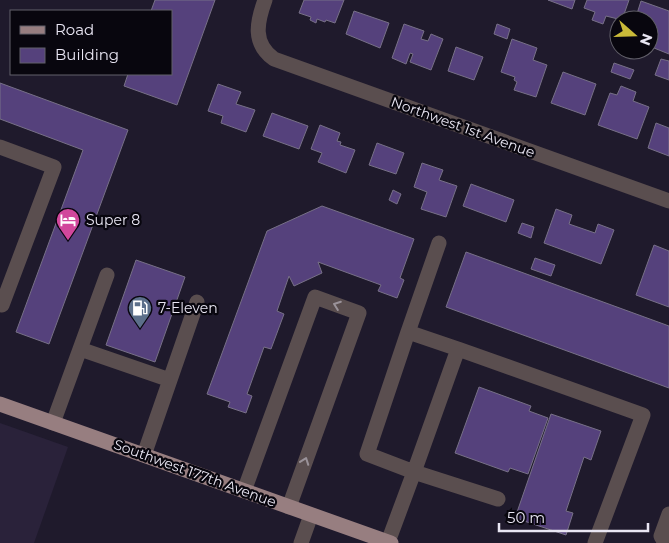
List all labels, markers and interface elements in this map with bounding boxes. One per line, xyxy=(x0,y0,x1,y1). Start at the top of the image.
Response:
legend xyxy=(10,10,172,75)
north arrow xyxy=(609,10,659,60)
text: Road xyxy=(55,20,94,39)
text: N xyxy=(636,31,657,48)
text: Building xyxy=(55,45,119,64)
street label: Northwest 1st Avenue xyxy=(389,93,537,161)
hotel icon: Super 8 xyxy=(55,207,81,241)
place label: Super 8 xyxy=(86,211,140,229)
fuel station icon: 7-Eleven xyxy=(127,295,153,329)
place label: 7-Eleven xyxy=(158,299,218,317)
one-way arrow xyxy=(334,301,342,311)
street label: Southwest 177th Avenue xyxy=(111,435,279,511)
one-way arrow xyxy=(299,457,309,466)
scale bar xyxy=(499,500,648,532)
text: 50 m xyxy=(507,508,545,527)

